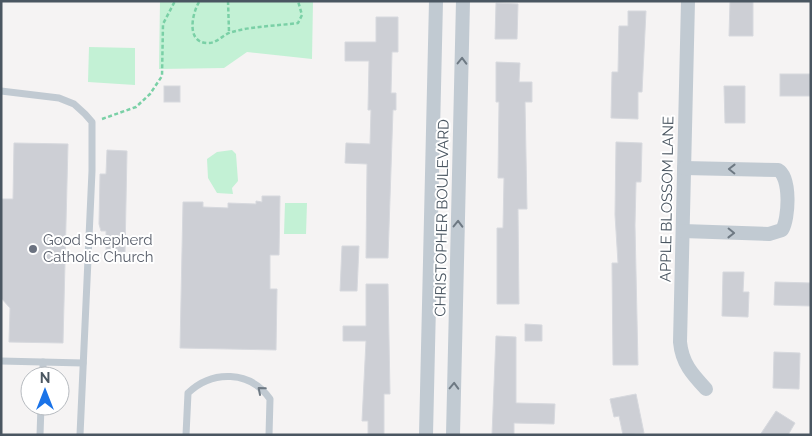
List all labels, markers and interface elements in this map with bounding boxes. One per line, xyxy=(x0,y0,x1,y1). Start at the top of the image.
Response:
one-way arrow xyxy=(457,57,467,64)
street label: APPLE BLOSSOM LANE xyxy=(657,116,677,282)
street label: CHRISTOPHER BOULEVARD xyxy=(431,119,453,317)
one-way arrow xyxy=(727,164,735,174)
one-way arrow xyxy=(453,219,464,227)
one-way arrow xyxy=(728,228,736,238)
place label: Good Shepherd Catholic Church xyxy=(43,231,153,266)
marker: Good Shepherd Catholic Church xyxy=(27,243,39,255)
north arrow xyxy=(20,366,70,416)
text: N xyxy=(40,370,50,386)
one-way arrow xyxy=(449,382,460,390)
one-way arrow xyxy=(258,387,267,396)

